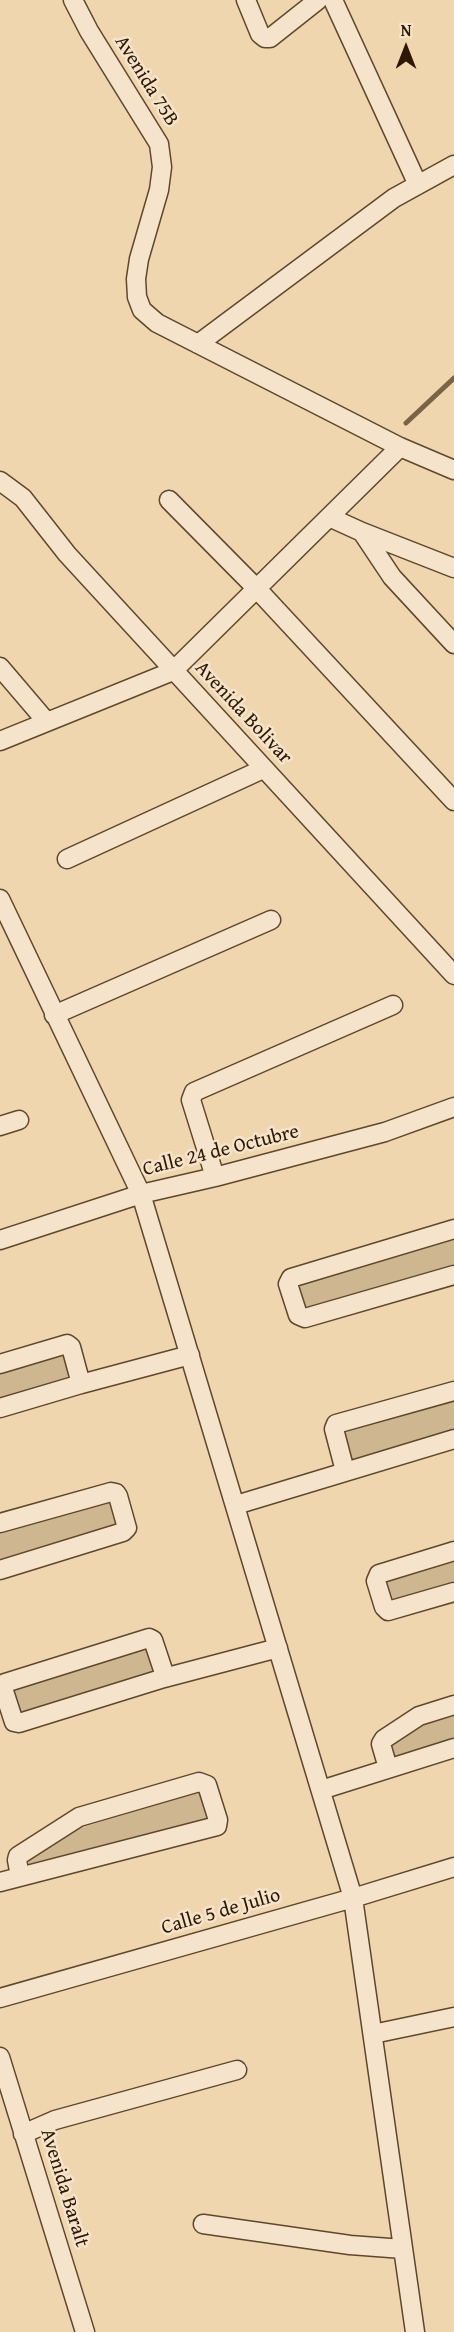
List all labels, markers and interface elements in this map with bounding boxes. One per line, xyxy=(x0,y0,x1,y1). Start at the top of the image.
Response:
north arrow xyxy=(376,18,436,78)
text: N xyxy=(401,18,411,42)
street label: Avenida 75B xyxy=(109,31,183,131)
street label: Avenida Bolivar xyxy=(189,657,297,769)
street label: Calle 24 de Octubre xyxy=(140,1120,302,1182)
street label: Calle 5 de Julio xyxy=(159,1884,283,1940)
street label: Avenida Baralt xyxy=(35,2126,93,2250)

